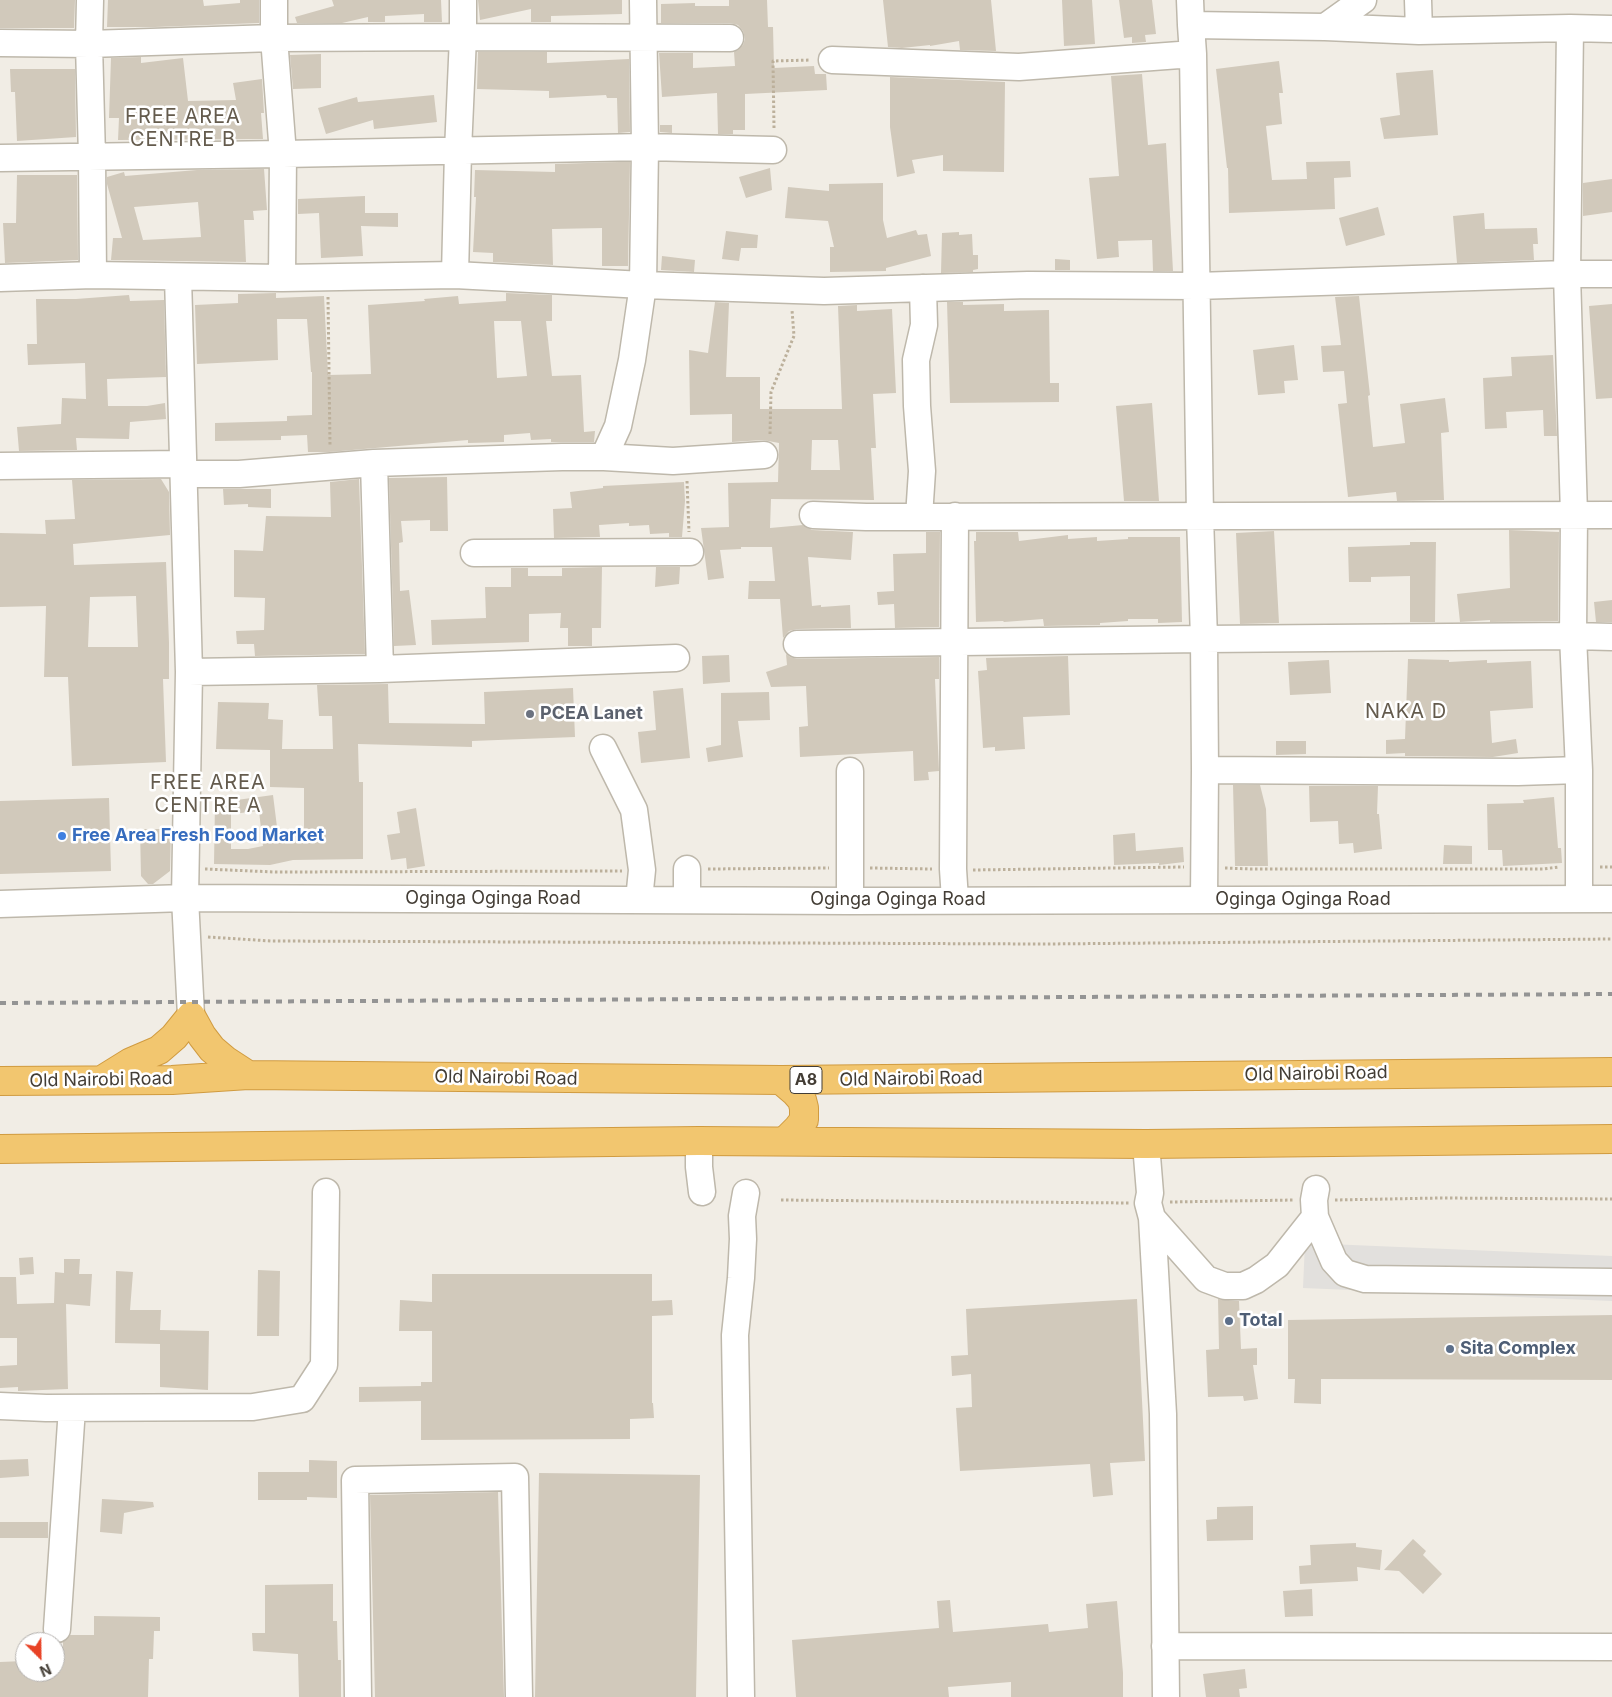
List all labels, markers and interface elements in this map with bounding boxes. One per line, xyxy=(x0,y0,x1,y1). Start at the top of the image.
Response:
district label: FREE AREA CENTRE B xyxy=(124,105,242,152)
district label: NAKA D xyxy=(1364,700,1448,724)
place label: PCEA Lanet xyxy=(540,703,643,725)
marker: PCEA Lanet xyxy=(524,708,536,720)
district label: FREE AREA CENTRE A xyxy=(149,771,267,818)
place label: Free Area Fresh Food Market xyxy=(72,825,324,847)
marker: Free Area Fresh Food Market xyxy=(56,830,68,842)
street label: Oginga Oginga Road xyxy=(405,888,581,910)
street label: Oginga Oginga Road xyxy=(810,889,986,911)
street label: Oginga Oginga Road xyxy=(1215,889,1391,911)
street label: Old Nairobi Road xyxy=(1244,1062,1388,1086)
street label: Old Nairobi Road xyxy=(434,1066,578,1090)
road number: A8 xyxy=(790,1066,822,1094)
street label: Old Nairobi Road xyxy=(839,1067,983,1091)
street label: Old Nairobi Road xyxy=(29,1068,173,1092)
place label: Total xyxy=(1239,1310,1283,1332)
marker: Total xyxy=(1223,1315,1235,1327)
place label: Sita Complex xyxy=(1460,1338,1576,1360)
marker: Sita Complex xyxy=(1444,1343,1456,1355)
north arrow xyxy=(15,1632,65,1682)
text: N xyxy=(37,1660,54,1680)

